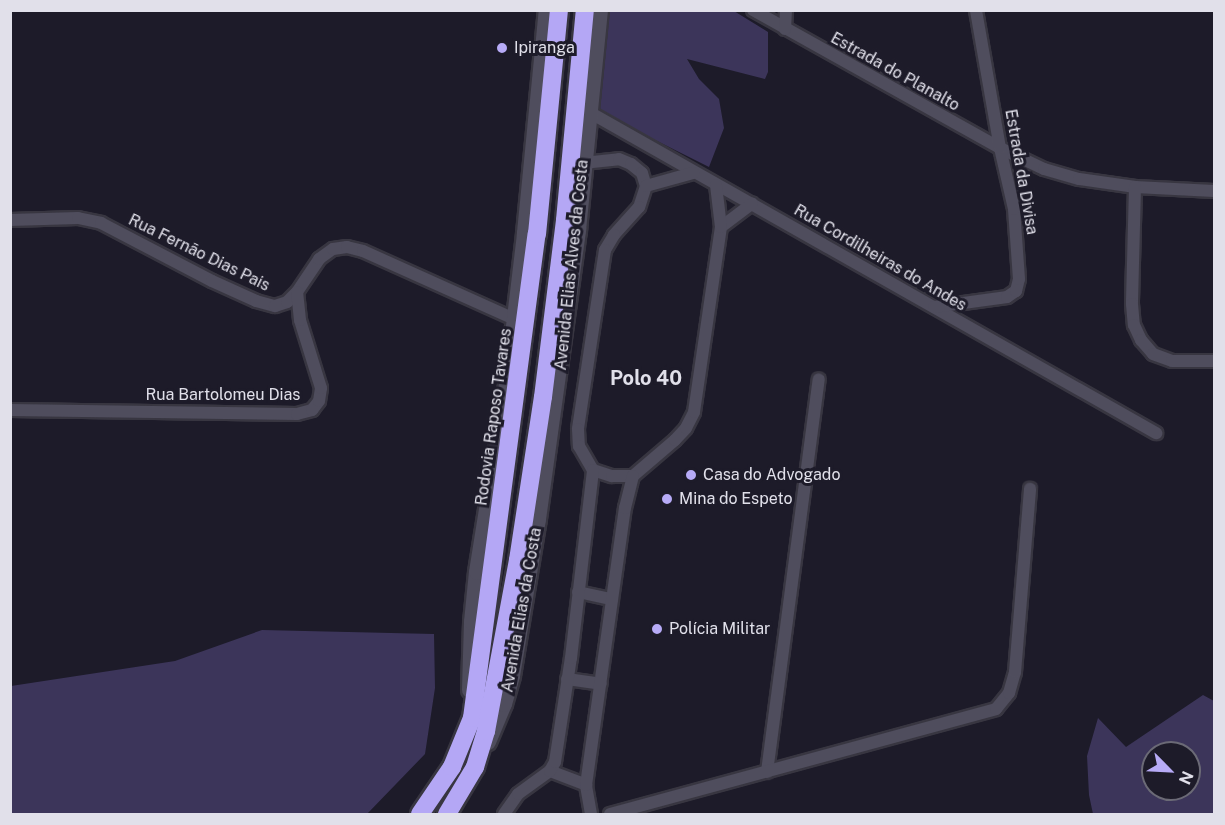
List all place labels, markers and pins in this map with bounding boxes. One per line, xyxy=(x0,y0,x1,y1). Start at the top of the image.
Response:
place label: Ipiranga xyxy=(514,38,575,58)
marker: Ipiranga xyxy=(495,41,509,55)
place label: Casa do Advogado xyxy=(703,465,841,485)
marker: Casa do Advogado xyxy=(684,468,698,482)
place label: Mina do Espeto xyxy=(679,489,793,509)
marker: Mina do Espeto xyxy=(660,492,674,506)
place label: Polícia Militar xyxy=(669,619,770,639)
marker: Polícia Militar xyxy=(650,622,664,636)

